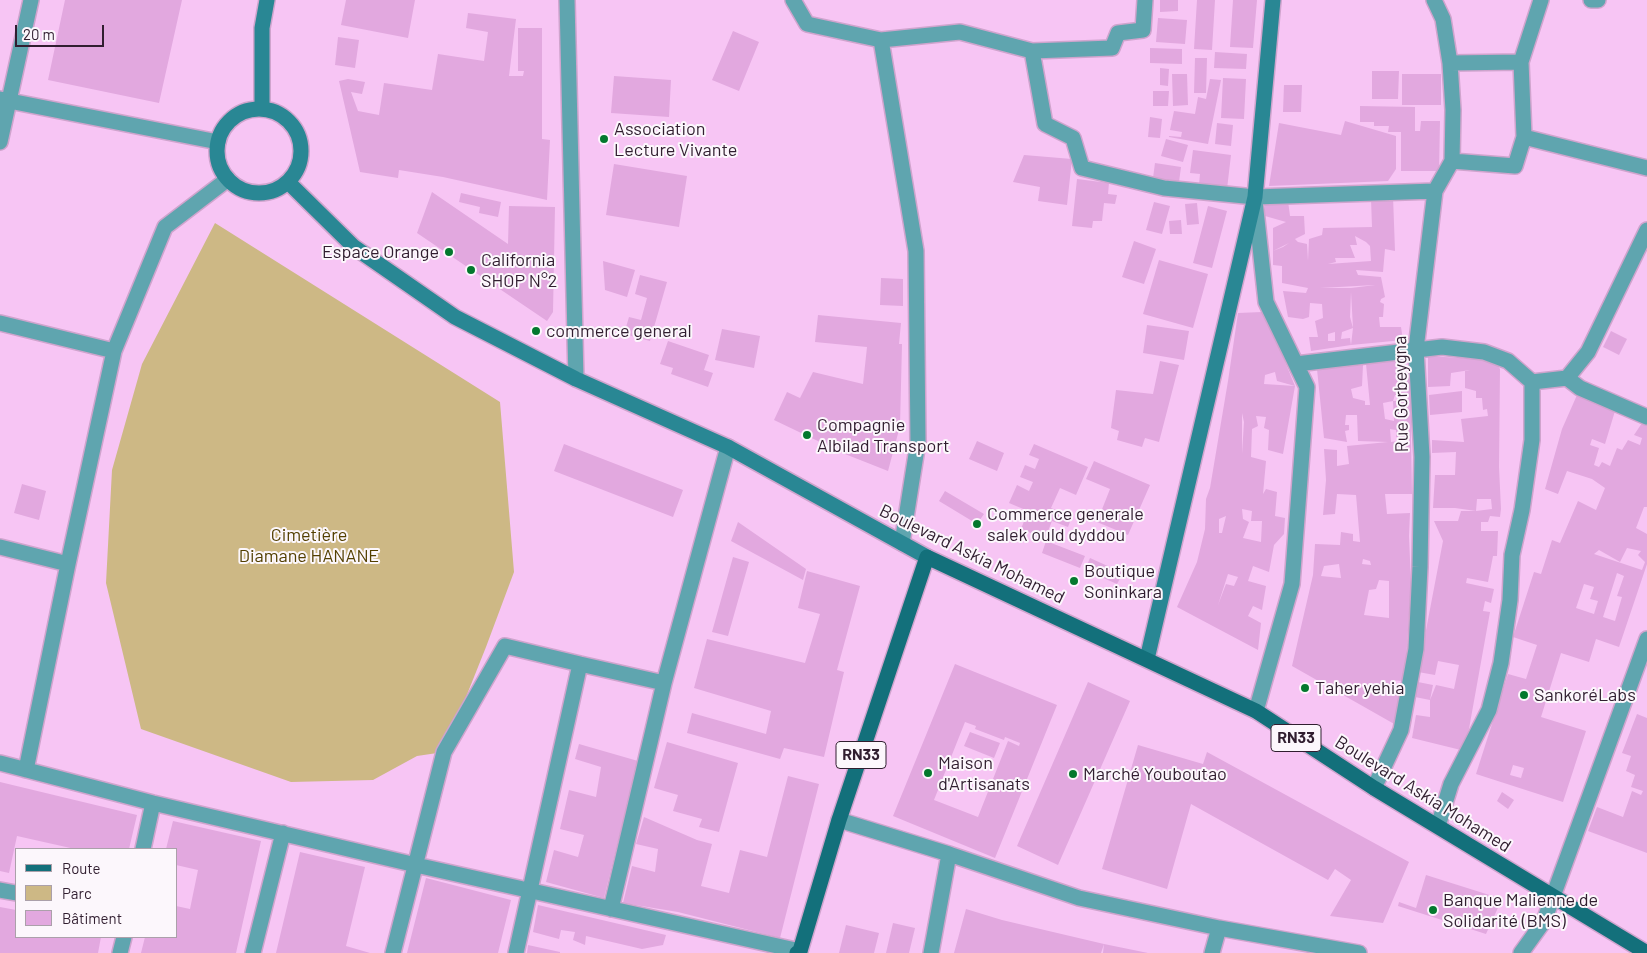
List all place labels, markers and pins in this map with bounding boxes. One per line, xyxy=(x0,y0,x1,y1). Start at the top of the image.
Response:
place label: Association Lecture Vivante xyxy=(614,118,737,160)
marker: Association Lecture Vivante xyxy=(598,133,610,145)
place label: Espace Orange xyxy=(322,241,439,263)
marker: Espace Orange xyxy=(443,246,455,258)
place label: California SHOP N°2 xyxy=(481,249,557,292)
marker: California SHOP N°2 xyxy=(465,264,477,276)
place label: commerce general xyxy=(546,320,692,342)
marker: commerce general xyxy=(530,325,542,337)
place label: Compagnie Albilad Transport xyxy=(817,414,950,456)
marker: Compagnie Albilad Transport xyxy=(801,429,813,441)
place label: Commerce generale salek ould dyddou xyxy=(987,503,1144,546)
marker: Commerce generale salek ould dyddou xyxy=(971,518,983,530)
place label: Boutique Soninkara xyxy=(1084,560,1162,602)
marker: Boutique Soninkara xyxy=(1068,575,1080,587)
place label: Taher yehia xyxy=(1315,677,1405,699)
marker: Taher yehia xyxy=(1299,682,1311,694)
place label: SankoréLabs xyxy=(1534,684,1636,706)
marker: SankoréLabs xyxy=(1518,689,1530,701)
place label: Maison d'Artisanats xyxy=(938,752,1030,794)
place label: Marché Youboutao xyxy=(1083,763,1227,785)
marker: Maison d'Artisanats xyxy=(922,767,934,779)
marker: Marché Youboutao xyxy=(1067,768,1079,780)
place label: Banque Malienne de Solidarité (BMS) xyxy=(1443,889,1598,932)
marker: Banque Malienne de Solidarité (BMS) xyxy=(1427,904,1439,916)

